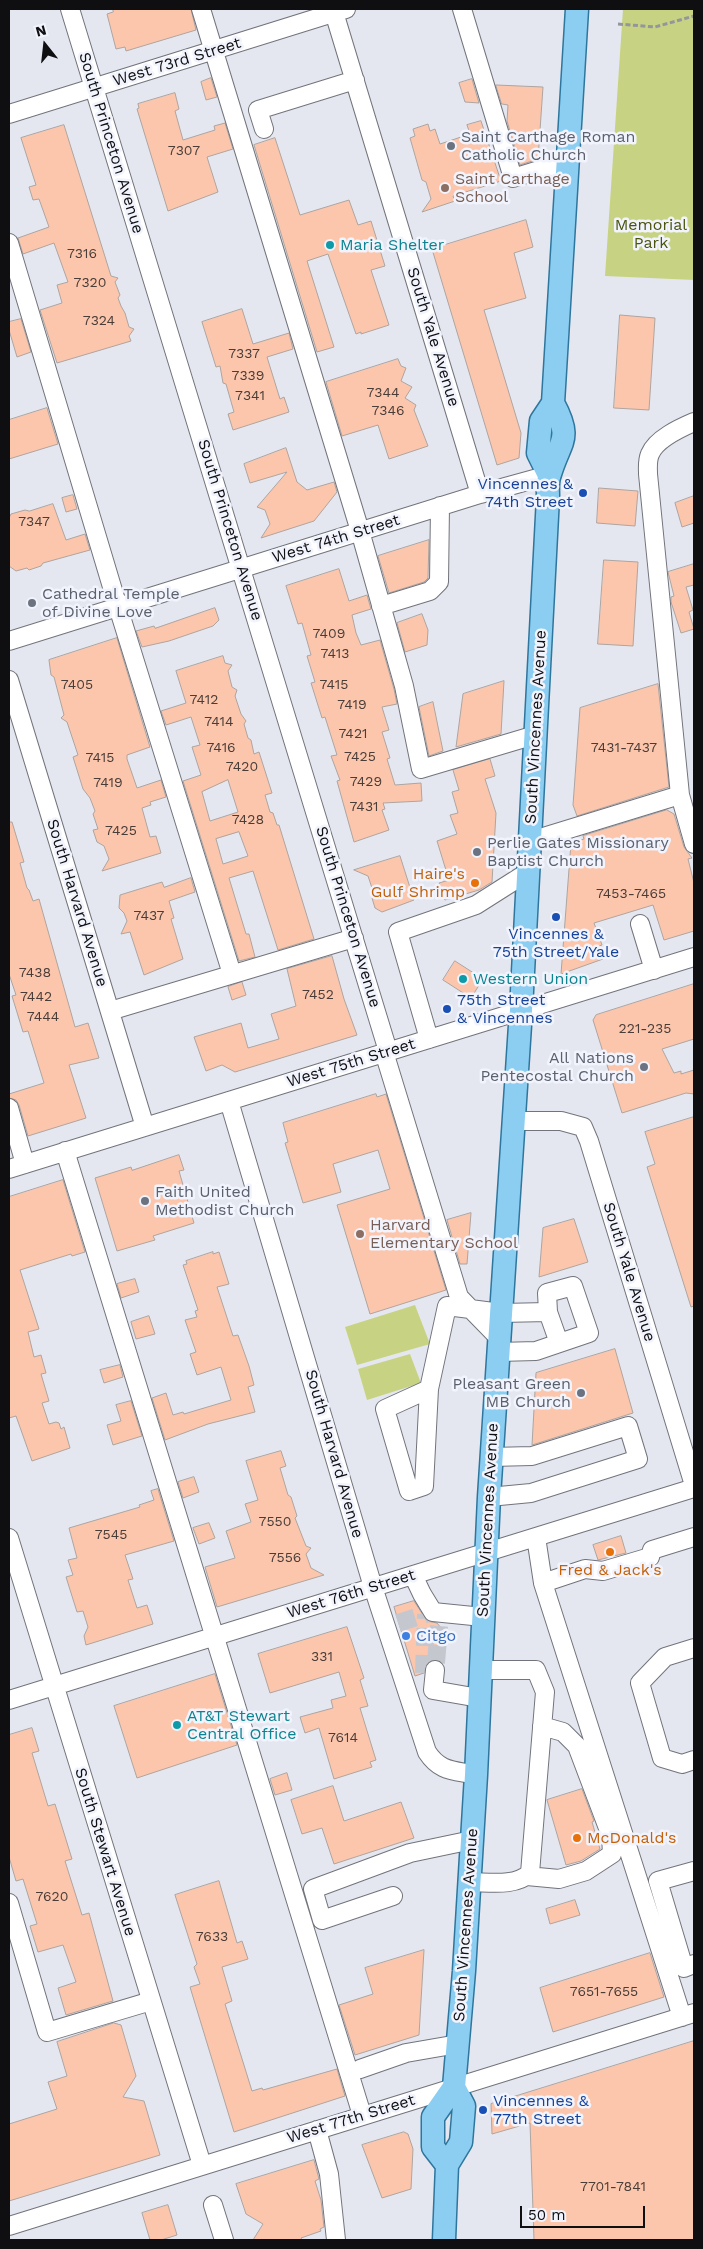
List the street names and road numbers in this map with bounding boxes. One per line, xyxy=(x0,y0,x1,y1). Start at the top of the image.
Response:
street label: West 73rd Street xyxy=(111,33,243,91)
street label: South Princeton Avenue xyxy=(74,50,148,236)
street label: South Yale Avenue xyxy=(403,265,463,409)
street label: South Princeton Avenue xyxy=(193,437,267,623)
street label: West 74th Street xyxy=(270,510,402,568)
street label: South Vincennes Avenue xyxy=(521,630,551,824)
street label: South Harvard Avenue xyxy=(42,817,112,989)
street label: South Princeton Avenue xyxy=(311,824,385,1010)
street label: West 75th Street xyxy=(285,1034,417,1092)
street label: South Yale Avenue xyxy=(599,1200,659,1344)
street label: South Harvard Avenue xyxy=(301,1367,367,1541)
street label: South Vincennes Avenue xyxy=(473,1423,503,1617)
street label: West 76th Street xyxy=(284,1565,418,1623)
street label: South Stewart Avenue xyxy=(70,1766,140,1938)
street label: South Vincennes Avenue xyxy=(450,1828,482,2022)
street label: West 77th Street xyxy=(285,2090,417,2148)

